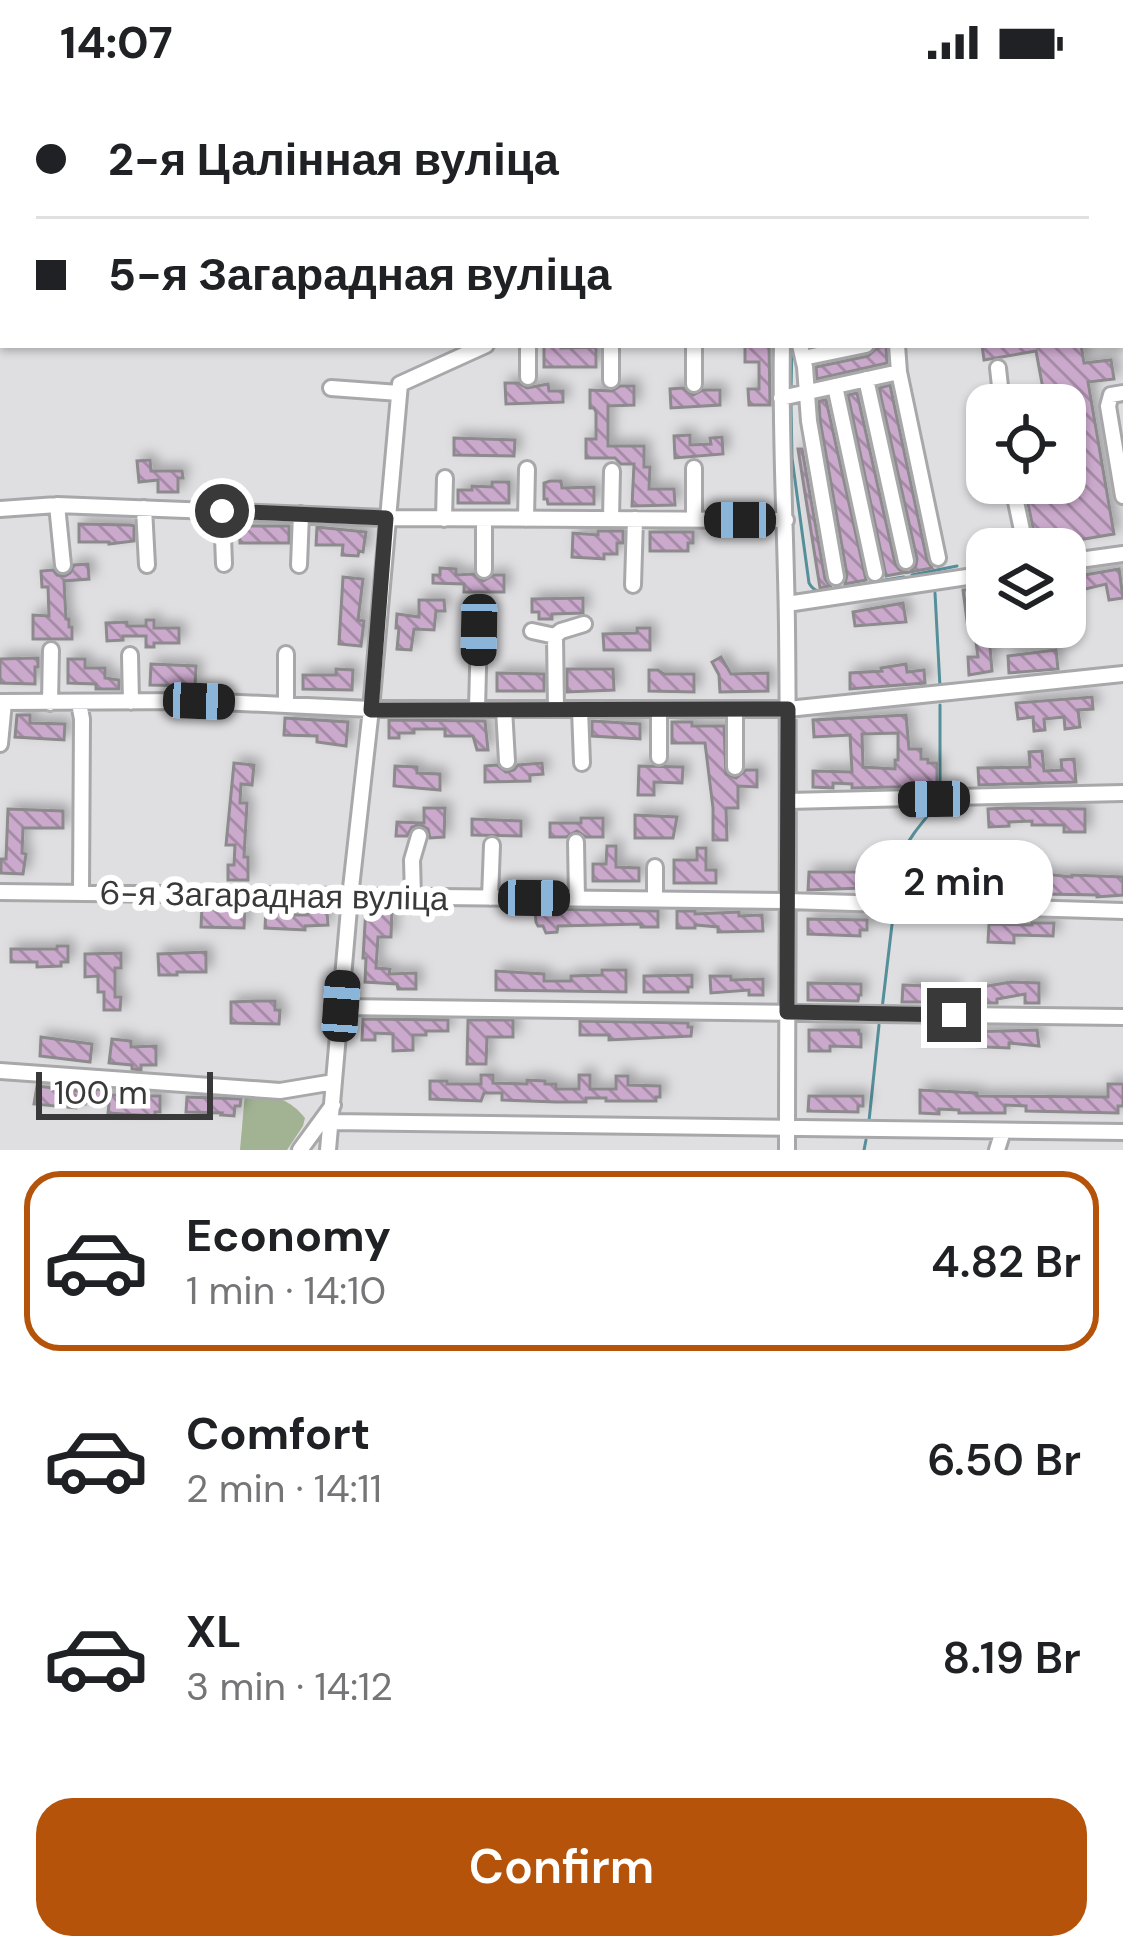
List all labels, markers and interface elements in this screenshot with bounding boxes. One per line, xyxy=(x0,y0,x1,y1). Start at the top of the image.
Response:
text: 14:07 xyxy=(60,13,173,72)
text: 2-я Цалінная вуліца xyxy=(108,130,559,189)
text: 5-я Загарадная вуліца xyxy=(108,245,611,304)
map controls xyxy=(966,384,1086,648)
button: locate xyxy=(966,384,1086,504)
route start xyxy=(195,484,249,538)
car xyxy=(704,502,776,538)
button: layers xyxy=(966,528,1086,648)
car xyxy=(460,594,498,666)
car xyxy=(162,682,236,720)
car xyxy=(898,780,970,818)
callout: 2 min xyxy=(855,841,1053,925)
text: 2 min xyxy=(903,856,1005,907)
street label: 6-я Загарадная вуліца xyxy=(99,871,449,920)
car xyxy=(498,879,570,917)
car xyxy=(321,969,361,1043)
route end xyxy=(927,988,981,1042)
scale bar xyxy=(36,1066,213,1119)
text: 100 m xyxy=(54,1071,148,1114)
text: Economy xyxy=(186,1206,391,1265)
icon: car xyxy=(42,1207,150,1315)
text: 4.82 Br xyxy=(931,1232,1081,1291)
text: 1 min · 14:10 xyxy=(186,1265,386,1316)
text: Comfort xyxy=(186,1404,370,1463)
icon: car xyxy=(42,1405,150,1513)
text: 6.50 Br xyxy=(927,1430,1081,1489)
text: 2 min · 14:11 xyxy=(186,1463,382,1514)
text: XL xyxy=(186,1602,241,1661)
icon: car xyxy=(42,1603,150,1711)
text: 8.19 Br xyxy=(942,1628,1081,1687)
text: 3 min · 14:12 xyxy=(186,1661,393,1712)
button: Confirm xyxy=(36,1798,1087,1936)

